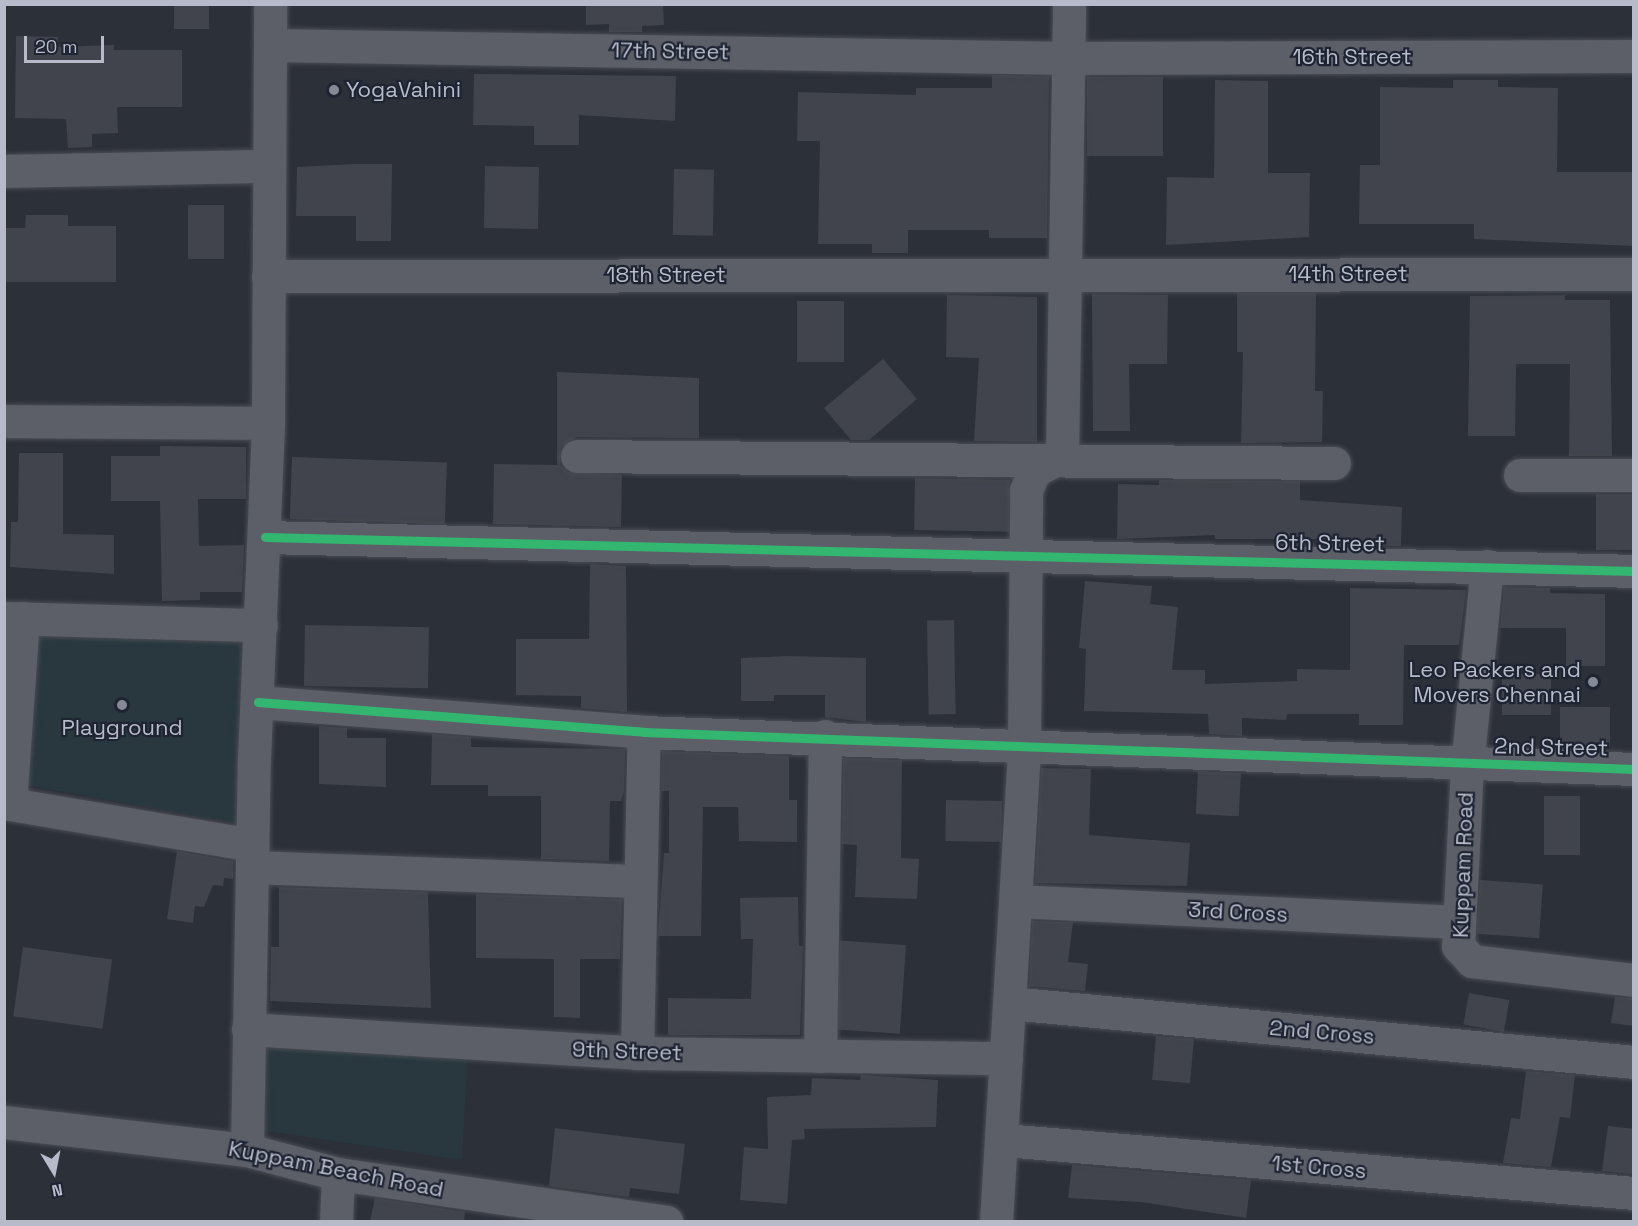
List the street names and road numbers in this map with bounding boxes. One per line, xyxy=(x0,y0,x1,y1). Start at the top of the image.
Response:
street label: 17th Street xyxy=(611,37,729,65)
street label: 16th Street xyxy=(1292,44,1412,70)
street label: 14th Street xyxy=(1288,261,1408,287)
street label: 18th Street xyxy=(606,262,726,288)
street label: 6th Street xyxy=(1275,529,1385,557)
street label: 2nd Street xyxy=(1494,733,1608,761)
street label: Kuppam Road xyxy=(1447,791,1479,939)
street label: 3rd Cross xyxy=(1187,896,1289,928)
street label: 2nd Cross xyxy=(1268,1014,1376,1050)
street label: 9th Street xyxy=(572,1036,682,1066)
street label: Kuppam Beach Road xyxy=(226,1135,446,1203)
street label: 1st Cross xyxy=(1270,1150,1368,1184)

